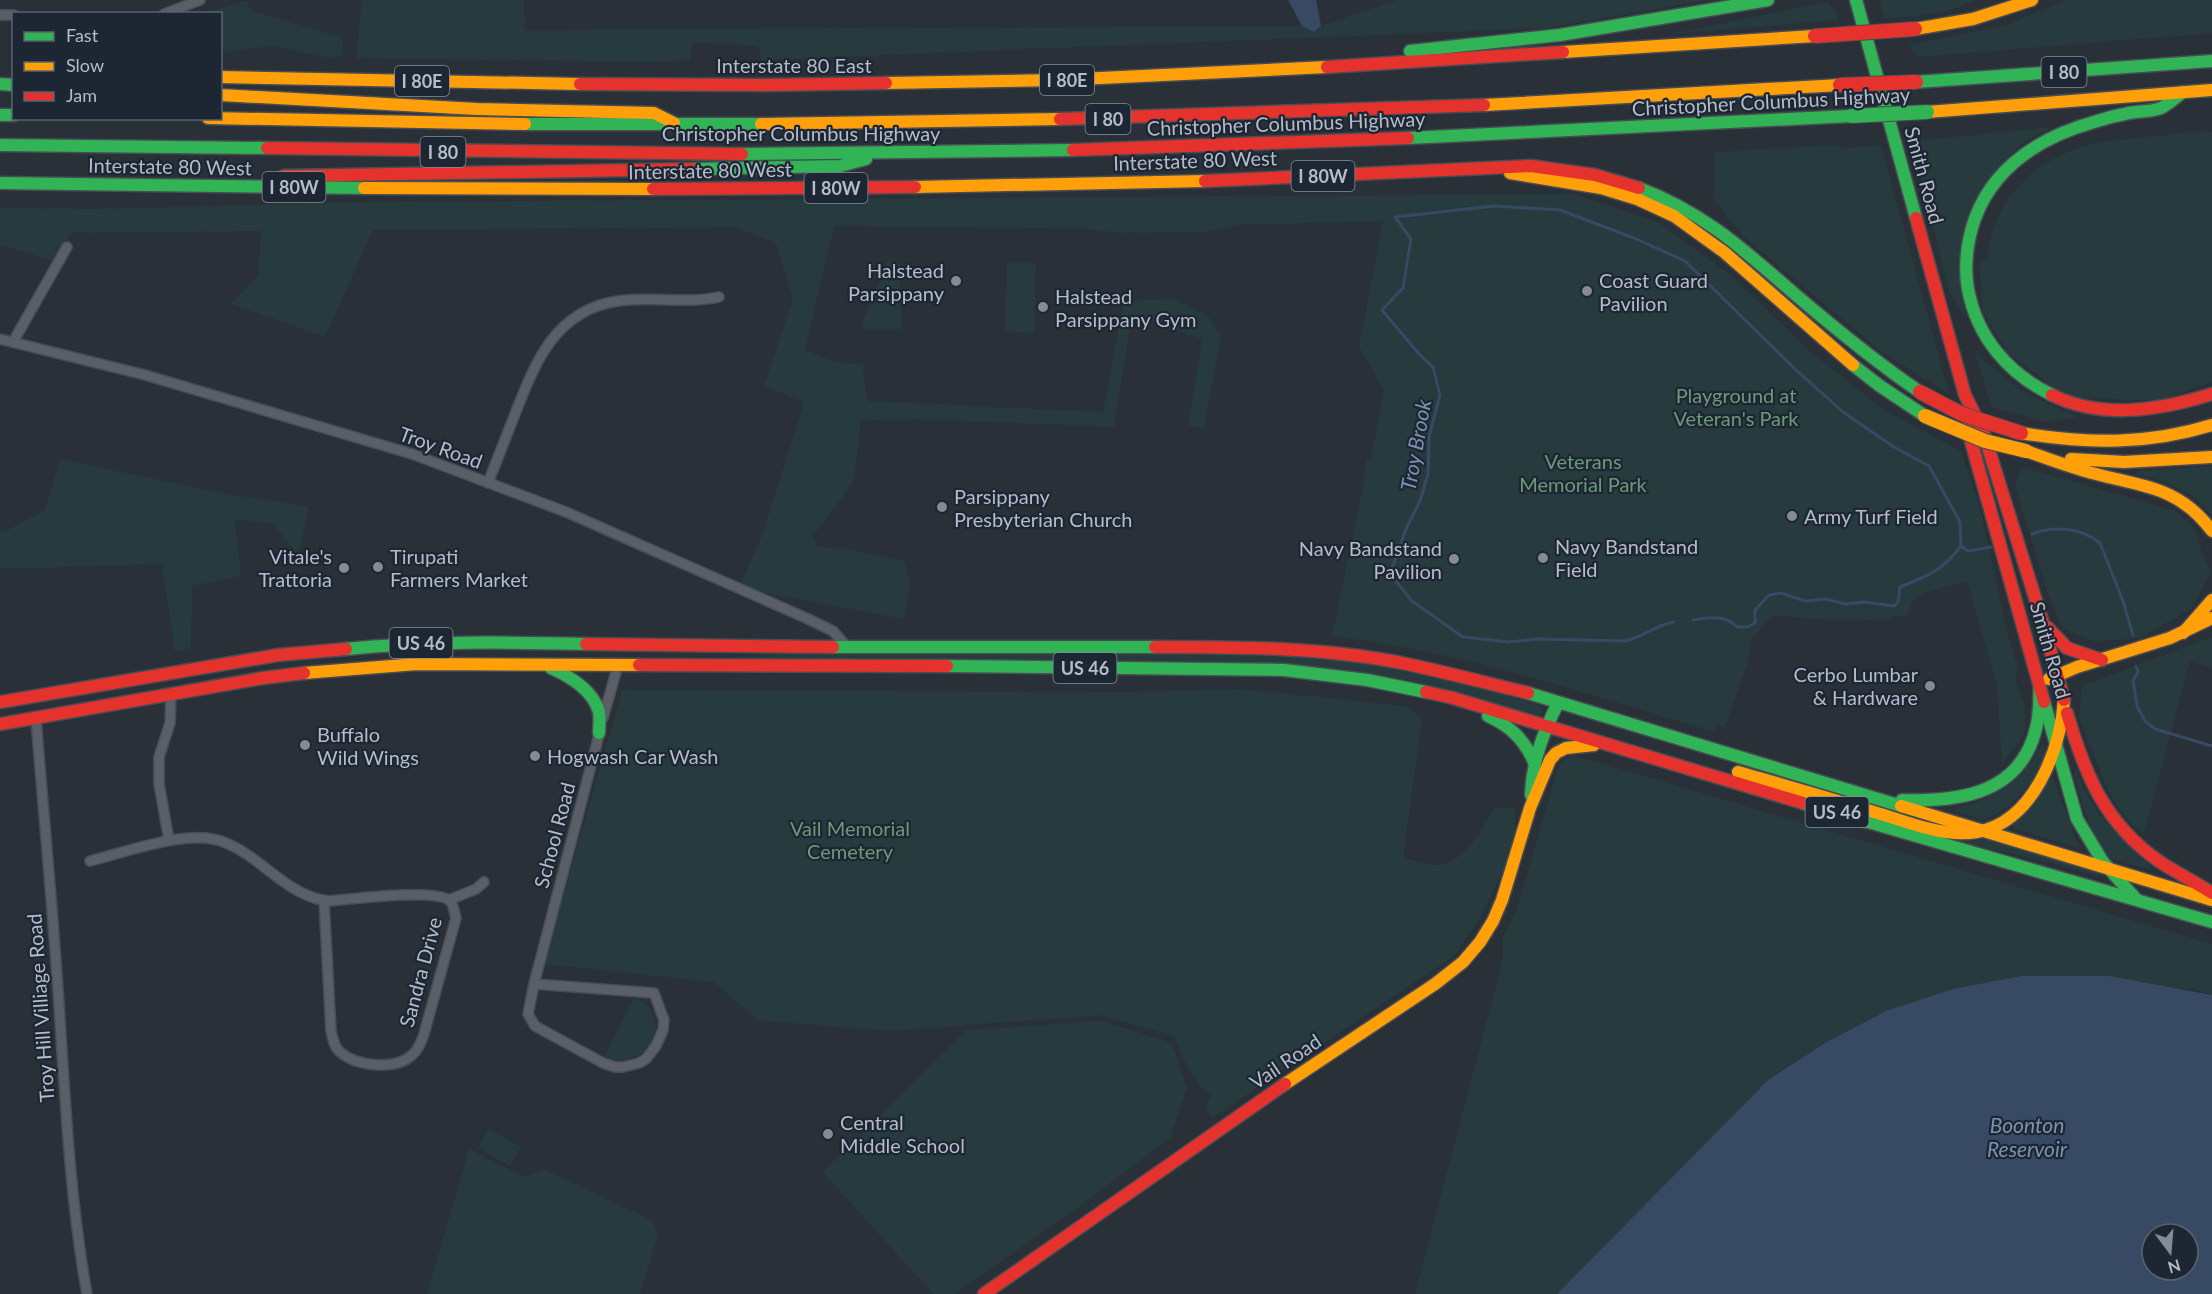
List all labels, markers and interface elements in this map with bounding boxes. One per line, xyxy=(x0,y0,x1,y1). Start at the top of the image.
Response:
legend xyxy=(12,12,222,120)
text: Fast xyxy=(66,24,99,46)
street label: Interstate 80 East xyxy=(716,53,872,77)
text: Slow xyxy=(66,54,104,76)
road number: I 80 xyxy=(2042,57,2086,87)
road number: I 80E xyxy=(1040,65,1094,95)
road number: I 80E xyxy=(395,66,449,96)
street label: Christopher Columbus Highway xyxy=(1631,82,1911,120)
text: Jam xyxy=(66,84,97,106)
road number: I 80 xyxy=(1086,104,1130,134)
street label: Christopher Columbus Highway xyxy=(1146,106,1426,140)
street label: Christopher Columbus Highway xyxy=(662,121,941,145)
street label: Smith Road xyxy=(1901,124,1949,226)
road number: I 80 xyxy=(420,137,466,167)
street label: Interstate 80 West xyxy=(1113,145,1277,175)
street label: Interstate 80 West xyxy=(88,153,252,179)
street label: Interstate 80 West xyxy=(628,157,792,183)
road number: I 80W xyxy=(1292,161,1354,191)
road number: I 80W xyxy=(262,172,326,202)
road number: I 80W xyxy=(804,173,868,203)
place label: Halstead Parsippany xyxy=(848,258,945,305)
place label: Coast Guard Pavilion xyxy=(1599,268,1708,315)
marker: Halstead Parsippany xyxy=(949,274,963,288)
place label: Halstead Parsippany Gym xyxy=(1055,284,1197,331)
marker: Coast Guard Pavilion xyxy=(1580,284,1594,298)
marker: Halstead Parsippany Gym xyxy=(1036,300,1050,314)
park label: Playground at Veteran's Park xyxy=(1674,383,1799,430)
water label: Troy Brook xyxy=(1395,396,1436,493)
street label: Troy Road xyxy=(396,421,486,473)
park label: Veterans Memorial Park xyxy=(1519,449,1648,496)
place label: Parsippany Presbyterian Church xyxy=(954,484,1132,531)
marker: Parsippany Presbyterian Church xyxy=(935,500,949,514)
place label: Army Turf Field xyxy=(1804,504,1938,528)
marker: Army Turf Field xyxy=(1785,509,1799,523)
place label: Navy Bandstand Field xyxy=(1555,534,1698,581)
place label: Navy Bandstand Pavilion xyxy=(1299,536,1442,583)
place label: Vitale's Trattoria xyxy=(258,544,332,591)
place label: Tirupati Farmers Market xyxy=(390,544,528,591)
marker: Navy Bandstand Field xyxy=(1536,551,1550,565)
marker: Navy Bandstand Pavilion xyxy=(1447,552,1461,566)
marker: Tirupati Farmers Market xyxy=(371,560,385,574)
marker: Vitale's Trattoria xyxy=(337,561,351,575)
street label: Smith Road xyxy=(2026,599,2076,701)
road number: US 46 xyxy=(390,628,452,658)
road number: US 46 xyxy=(1054,653,1116,683)
place label: Cerbo Lumbar & Hardware xyxy=(1794,662,1919,709)
marker: Cerbo Lumbar & Hardware xyxy=(1923,679,1937,693)
place label: Buffalo Wild Wings xyxy=(317,722,419,769)
marker: Buffalo Wild Wings xyxy=(298,738,312,752)
place label: Hogwash Car Wash xyxy=(547,744,718,768)
marker: Hogwash Car Wash xyxy=(528,749,542,763)
street label: School Road xyxy=(528,780,580,890)
road number: US 46 xyxy=(1806,797,1868,827)
park label: Vail Memorial Cemetery xyxy=(790,816,910,863)
street label: Troy Hill Villiage Road xyxy=(21,913,59,1103)
street label: Sandra Drive xyxy=(394,914,446,1030)
street label: Vail Road xyxy=(1245,1028,1325,1094)
place label: Central Middle School xyxy=(840,1110,965,1157)
water label: Boonton Reservoir xyxy=(1987,1112,2068,1161)
marker: Central Middle School xyxy=(821,1127,835,1141)
north arrow xyxy=(2140,1222,2200,1282)
text: N xyxy=(2166,1256,2183,1278)

